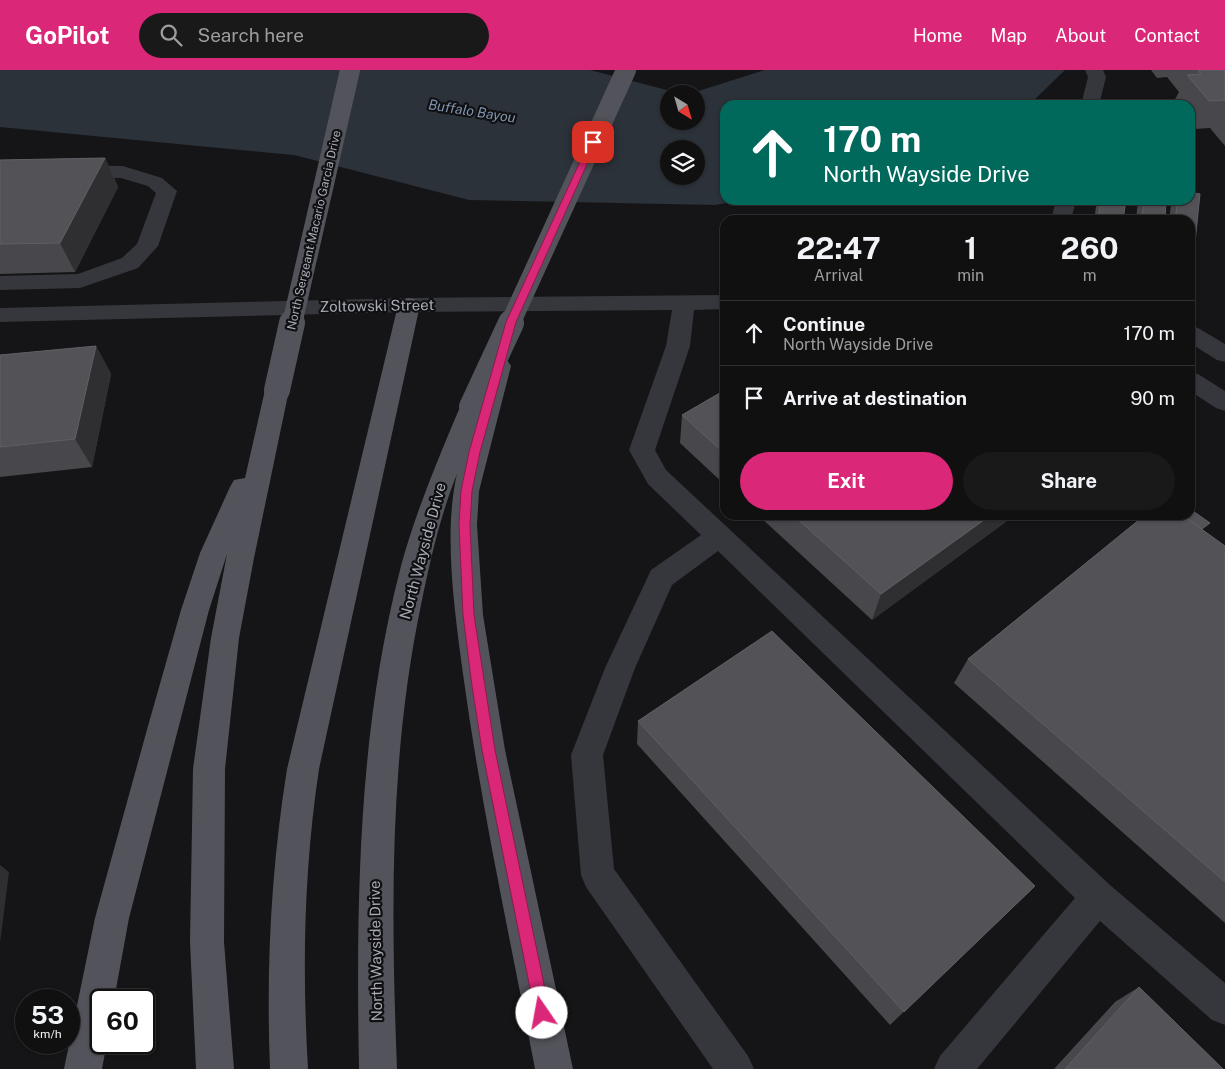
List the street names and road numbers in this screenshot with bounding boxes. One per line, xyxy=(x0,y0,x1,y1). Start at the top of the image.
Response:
street label: North Sergeant Macario Garcia Drive xyxy=(284,129,344,331)
street label: Zoltowski Street xyxy=(320,296,435,315)
street label: North Wayside Drive xyxy=(396,481,449,621)
street label: North Wayside Drive xyxy=(366,880,385,1022)

